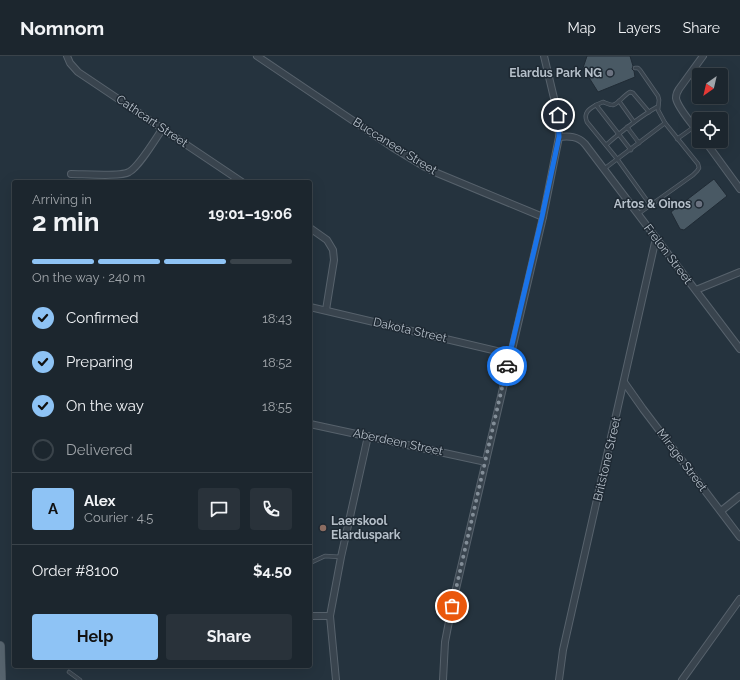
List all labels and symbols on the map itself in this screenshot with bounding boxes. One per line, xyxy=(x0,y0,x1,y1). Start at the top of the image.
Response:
place label: Elardus Park NG xyxy=(509,66,602,80)
marker: Elardus Park NG xyxy=(605,68,615,78)
north arrow xyxy=(692,68,728,104)
street label: Cathcart Street xyxy=(113,92,191,150)
pin xyxy=(541,98,575,132)
street label: Buccaneer Street xyxy=(351,115,439,177)
place label: Artos & Oinos xyxy=(614,197,691,211)
marker: Artos & Oinos xyxy=(694,199,704,209)
street label: Frelon Street xyxy=(641,221,695,287)
street label: Dakota Street xyxy=(372,315,448,345)
courier xyxy=(487,346,527,386)
street label: Britstone Street xyxy=(590,415,624,503)
street label: Aberdeen Street xyxy=(352,426,444,458)
street label: Mirage Street xyxy=(654,426,710,494)
place label: Laerskool Elarduspark xyxy=(331,514,401,542)
marker: Laerskool Elarduspark xyxy=(318,523,328,533)
pin xyxy=(435,589,469,623)

